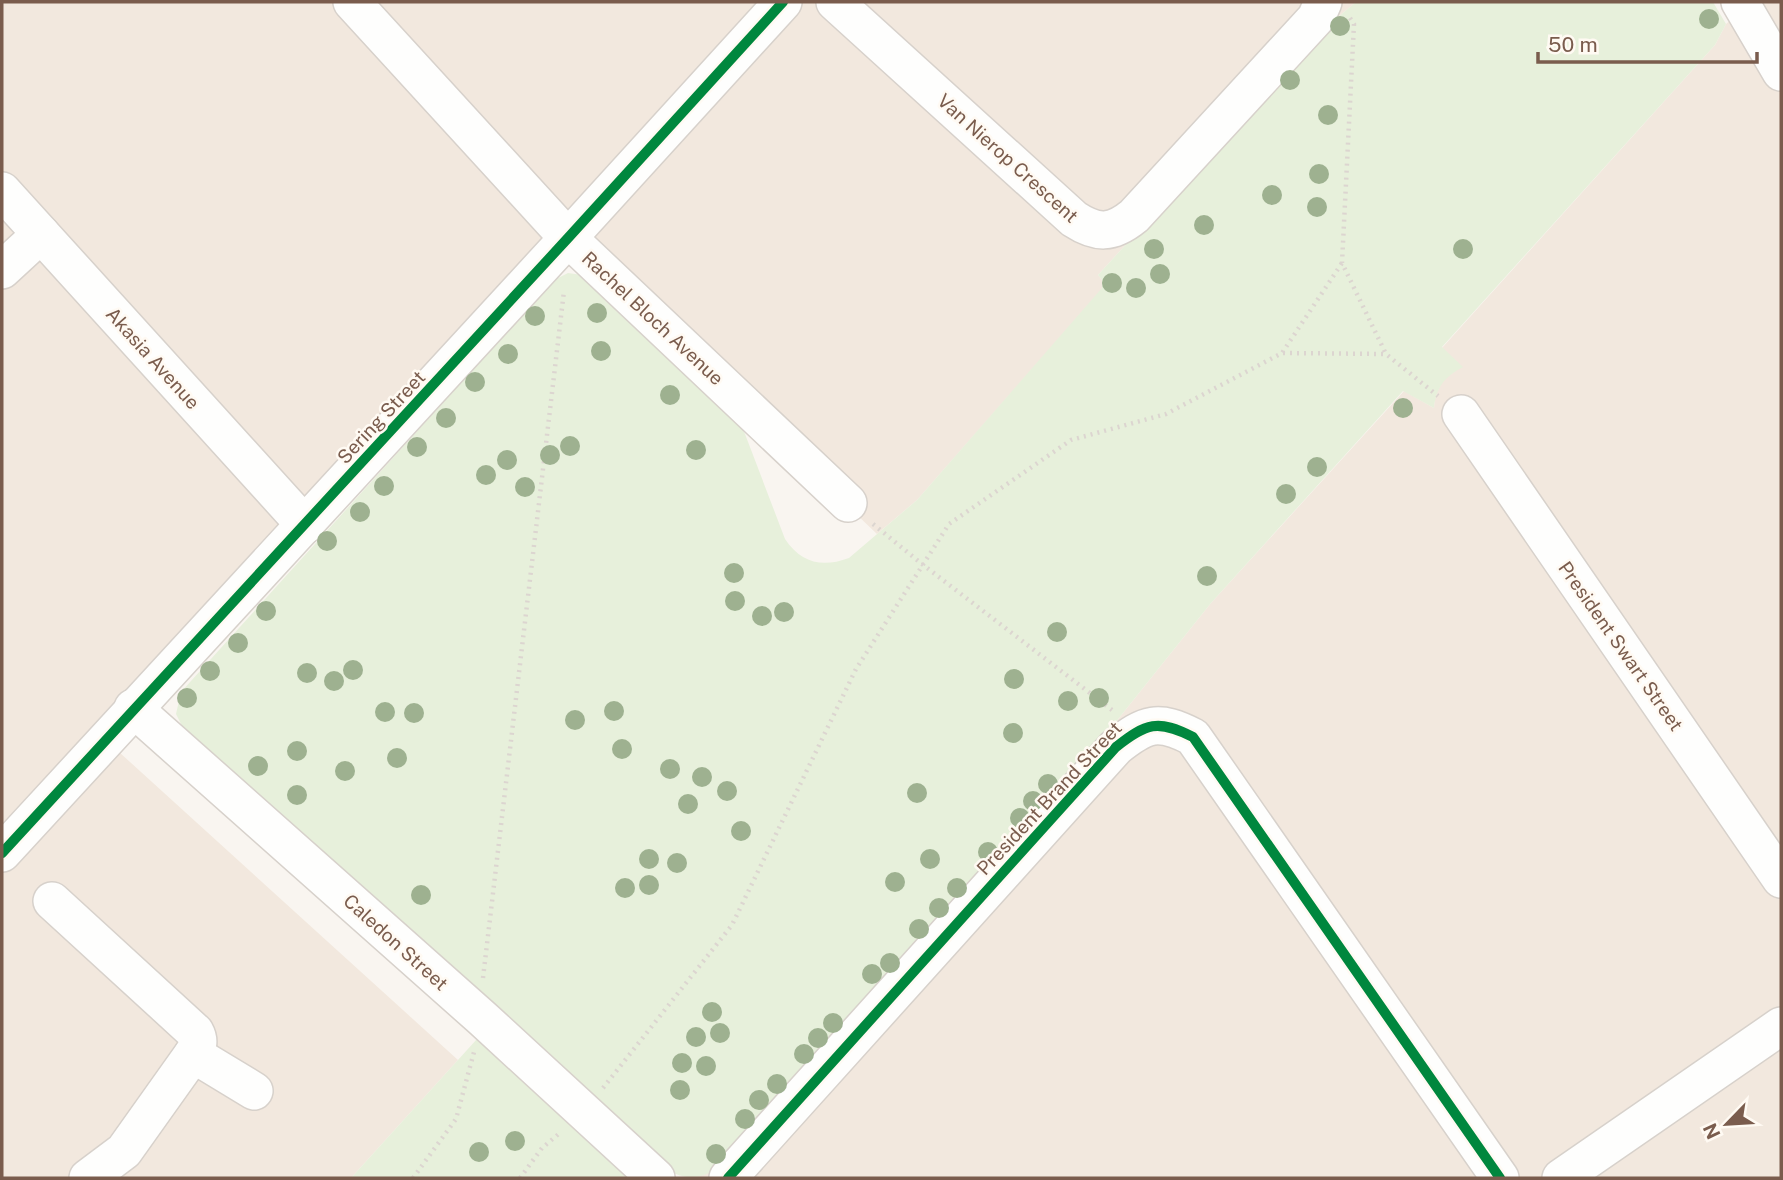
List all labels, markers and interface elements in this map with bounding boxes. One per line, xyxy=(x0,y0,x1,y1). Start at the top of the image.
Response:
scale bar xyxy=(1538,21,1757,65)
text: 50 m xyxy=(1548,32,1598,57)
street label: Van Nierop Crescent xyxy=(933,89,1083,227)
street label: Rachel Bloch Avenue xyxy=(578,247,728,389)
street label: Akasia Avenue xyxy=(102,303,204,413)
street label: Sering Street xyxy=(332,366,430,468)
street label: President Swart Street xyxy=(1554,557,1688,735)
street label: President Brand Street xyxy=(972,717,1126,879)
street label: Caledon Street xyxy=(339,889,453,995)
north arrow xyxy=(1692,1089,1762,1159)
text: N xyxy=(1698,1120,1725,1143)

